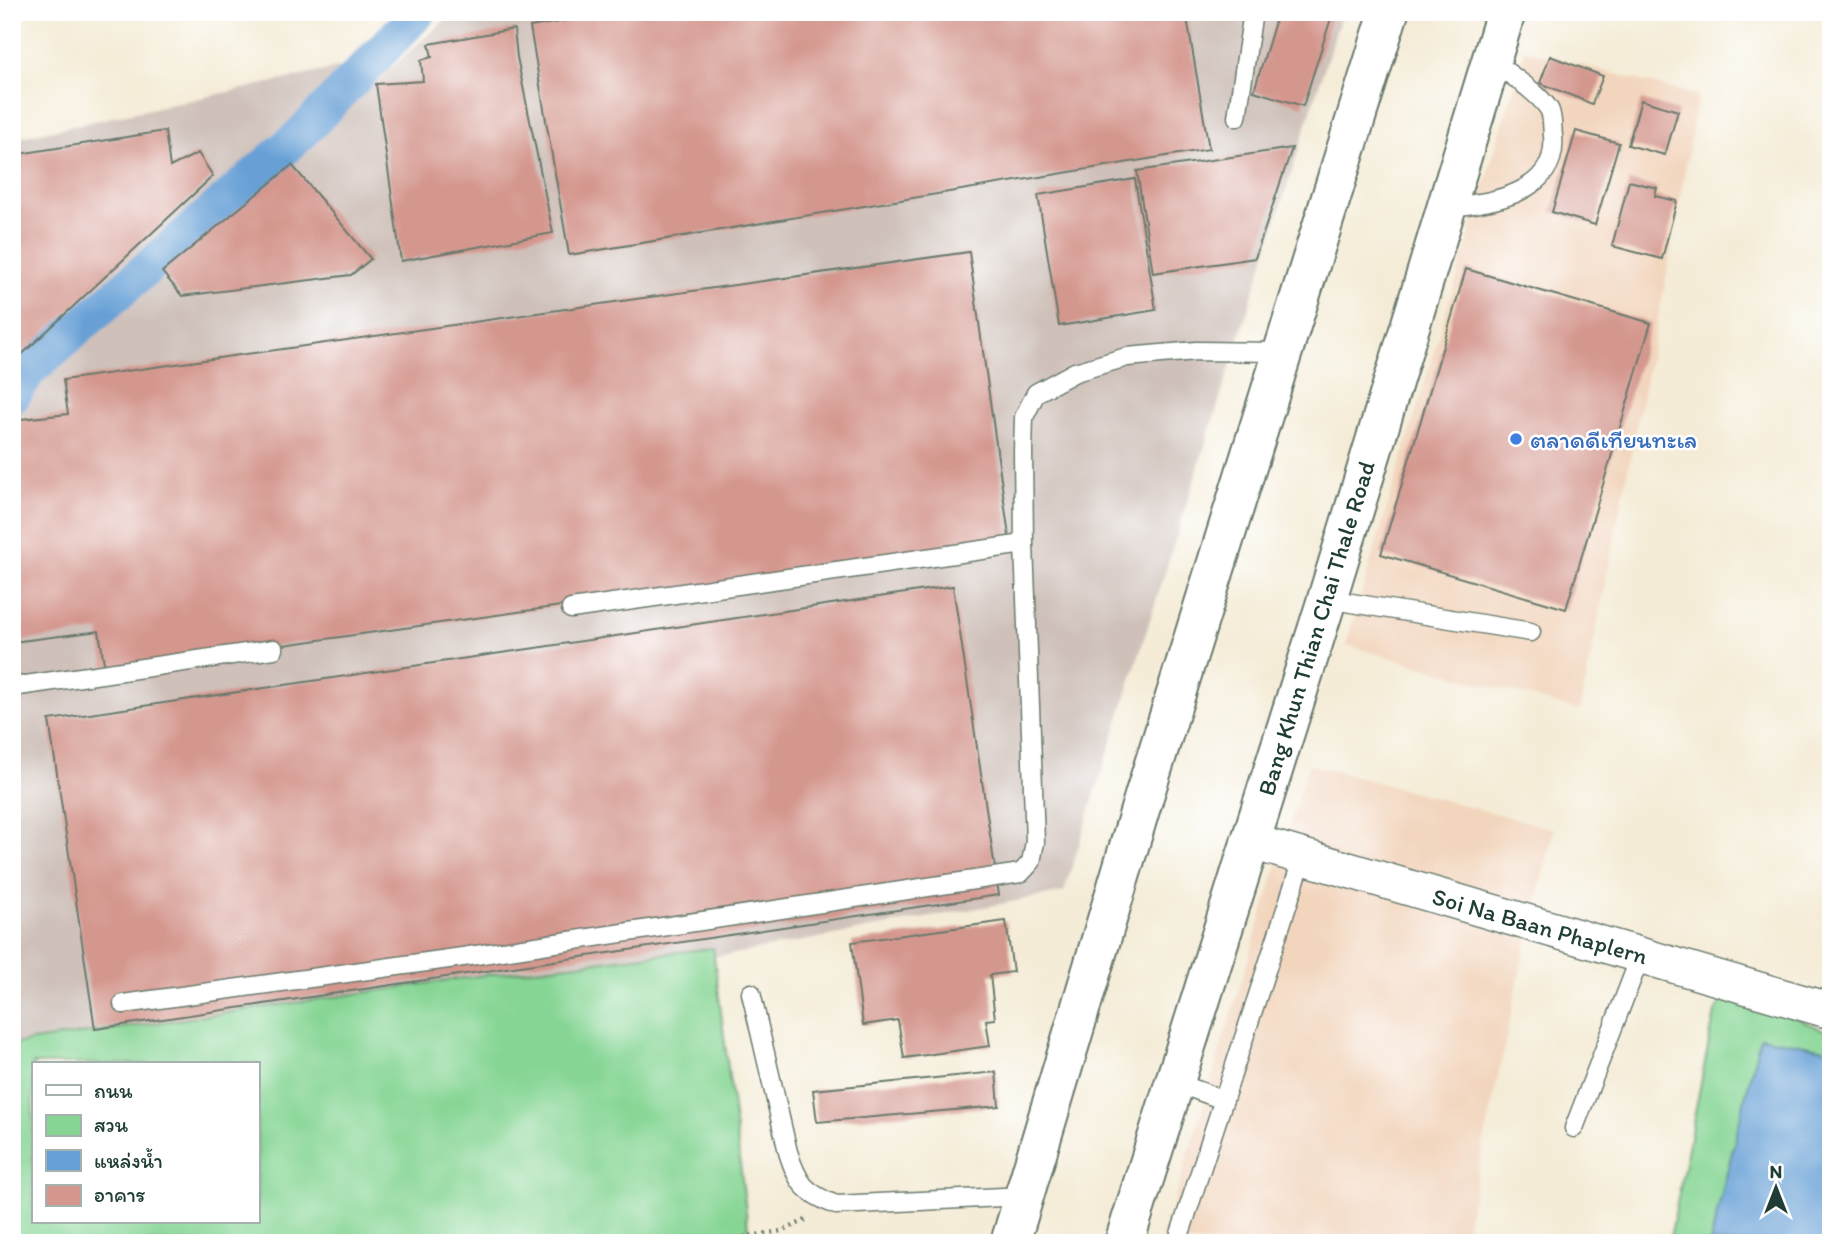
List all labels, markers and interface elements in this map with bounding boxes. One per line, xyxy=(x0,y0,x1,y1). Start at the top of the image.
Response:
place label: ตลาดดีเทียนทะเล xyxy=(1530,425,1697,454)
marker: ตลาดดีเทียนทะเล xyxy=(1508,431,1524,447)
street label: Bang Khun Thian Chai Thale Road xyxy=(1251,457,1381,799)
street label: Soi Na Baan Phaplern xyxy=(1429,881,1651,971)
legend xyxy=(32,1062,259,1224)
text: ถนน xyxy=(94,1078,133,1103)
text: สวน xyxy=(94,1112,128,1137)
text: แหล่งน้ำ xyxy=(94,1148,163,1173)
north arrow xyxy=(1742,1154,1812,1224)
text: N xyxy=(1770,1160,1782,1183)
text: อาคาร xyxy=(94,1182,146,1207)

